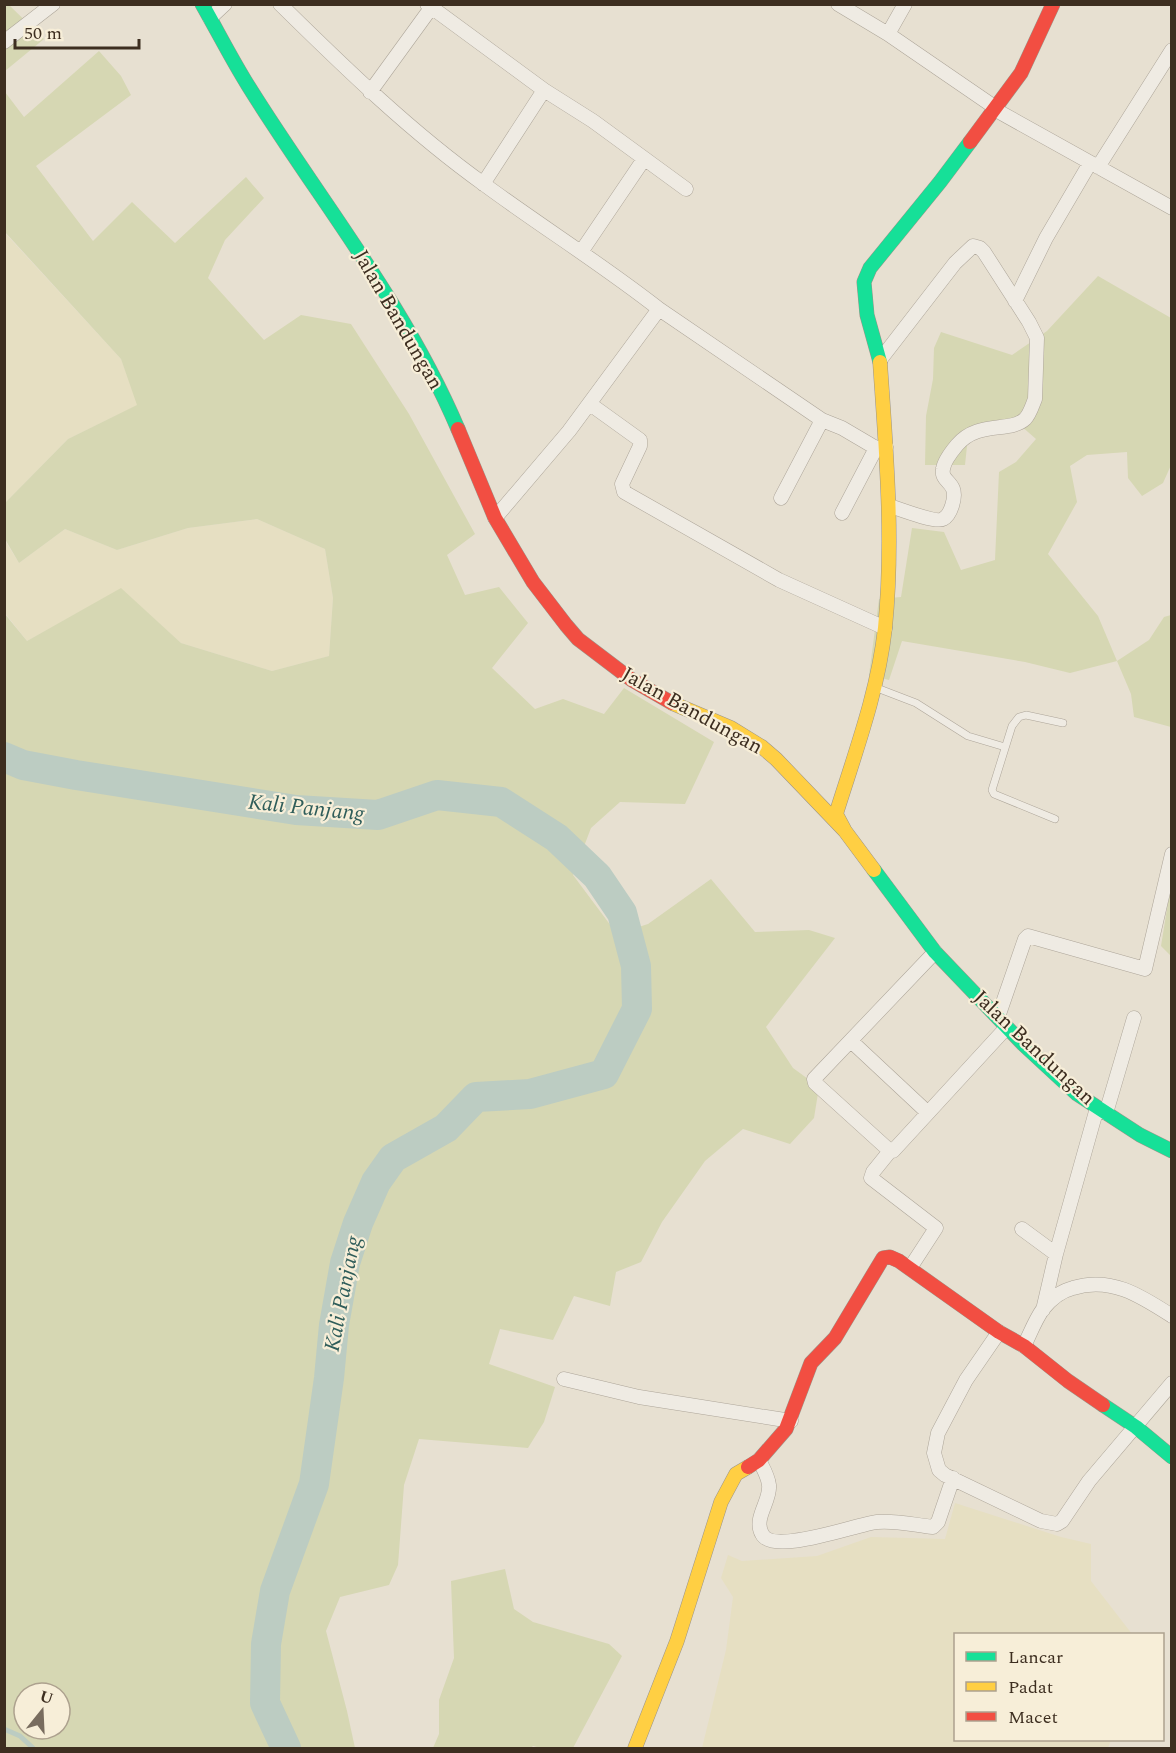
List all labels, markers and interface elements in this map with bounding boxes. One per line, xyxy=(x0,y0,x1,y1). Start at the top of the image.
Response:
scale bar xyxy=(15,12,140,50)
text: 50 m xyxy=(24,20,62,47)
street label: Jalan Bandungan xyxy=(345,244,451,396)
street label: Jalan Bandungan xyxy=(615,659,769,763)
water label: Kali Panjang xyxy=(246,786,367,831)
street label: Jalan Bandungan xyxy=(966,983,1102,1113)
water label: Kali Panjang xyxy=(316,1232,371,1354)
legend xyxy=(954,1633,1164,1741)
text: Lancar xyxy=(1008,1644,1063,1671)
text: Padat xyxy=(1008,1674,1053,1701)
north arrow xyxy=(12,1681,72,1741)
text: U xyxy=(36,1684,56,1711)
text: Macet xyxy=(1008,1704,1058,1731)

